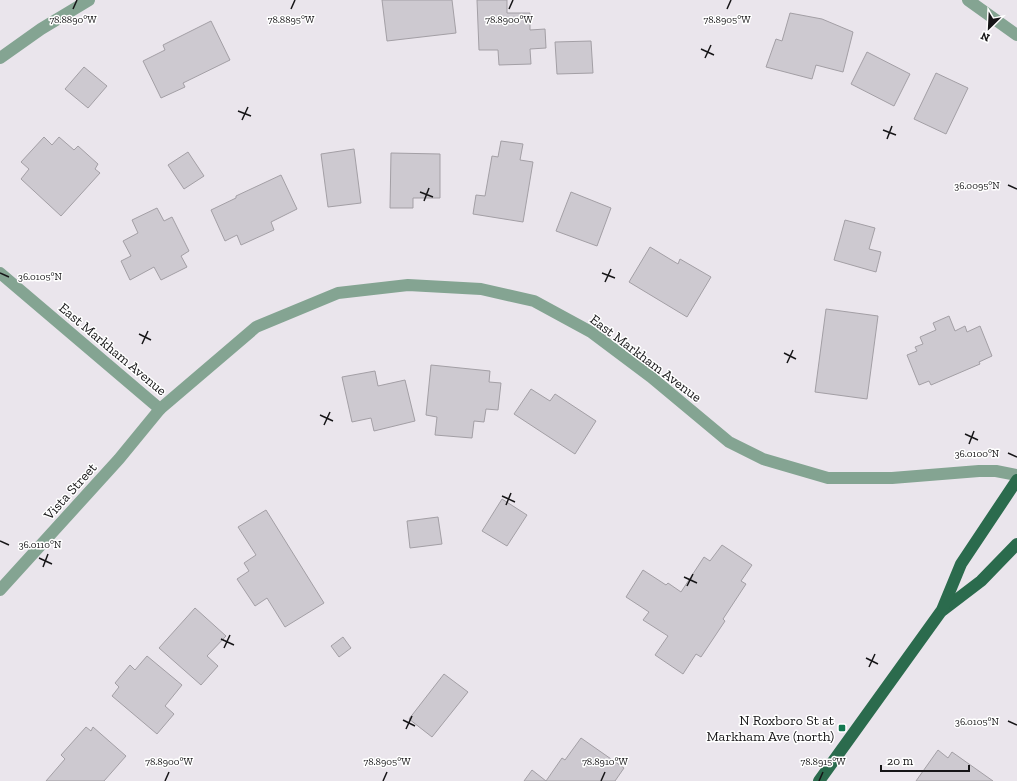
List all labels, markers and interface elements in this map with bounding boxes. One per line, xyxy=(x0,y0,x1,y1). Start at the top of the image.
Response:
north arrow xyxy=(969,8,1009,48)
text: 78.8890°W xyxy=(49,14,97,26)
text: 78.8895°W xyxy=(268,14,315,26)
text: 78.8900°W xyxy=(485,14,533,26)
text: 78.8905°W xyxy=(704,14,751,26)
text: N xyxy=(978,29,992,44)
text: 36.0095°N xyxy=(954,180,1000,192)
text: 36.0105°N xyxy=(18,271,63,283)
street label: East Markham Avenue xyxy=(55,299,170,400)
street label: East Markham Avenue xyxy=(587,311,705,406)
text: 36.0100°N xyxy=(955,448,1000,460)
street label: Vista Street xyxy=(40,459,101,524)
text: 36.0110°N xyxy=(19,539,62,551)
place label: N Roxboro St at Markham Ave (north) xyxy=(706,712,835,745)
text: 36.0105°N xyxy=(955,716,1000,728)
marker: N Roxboro St at Markham Ave (north) xyxy=(837,723,847,733)
scale bar xyxy=(881,747,969,773)
text: 20 m xyxy=(887,754,914,768)
text: 78.8900°W xyxy=(145,756,193,768)
text: 78.8905°W xyxy=(364,756,411,768)
text: 78.8910°W xyxy=(582,756,629,768)
text: 78.8915°W xyxy=(800,756,846,768)

